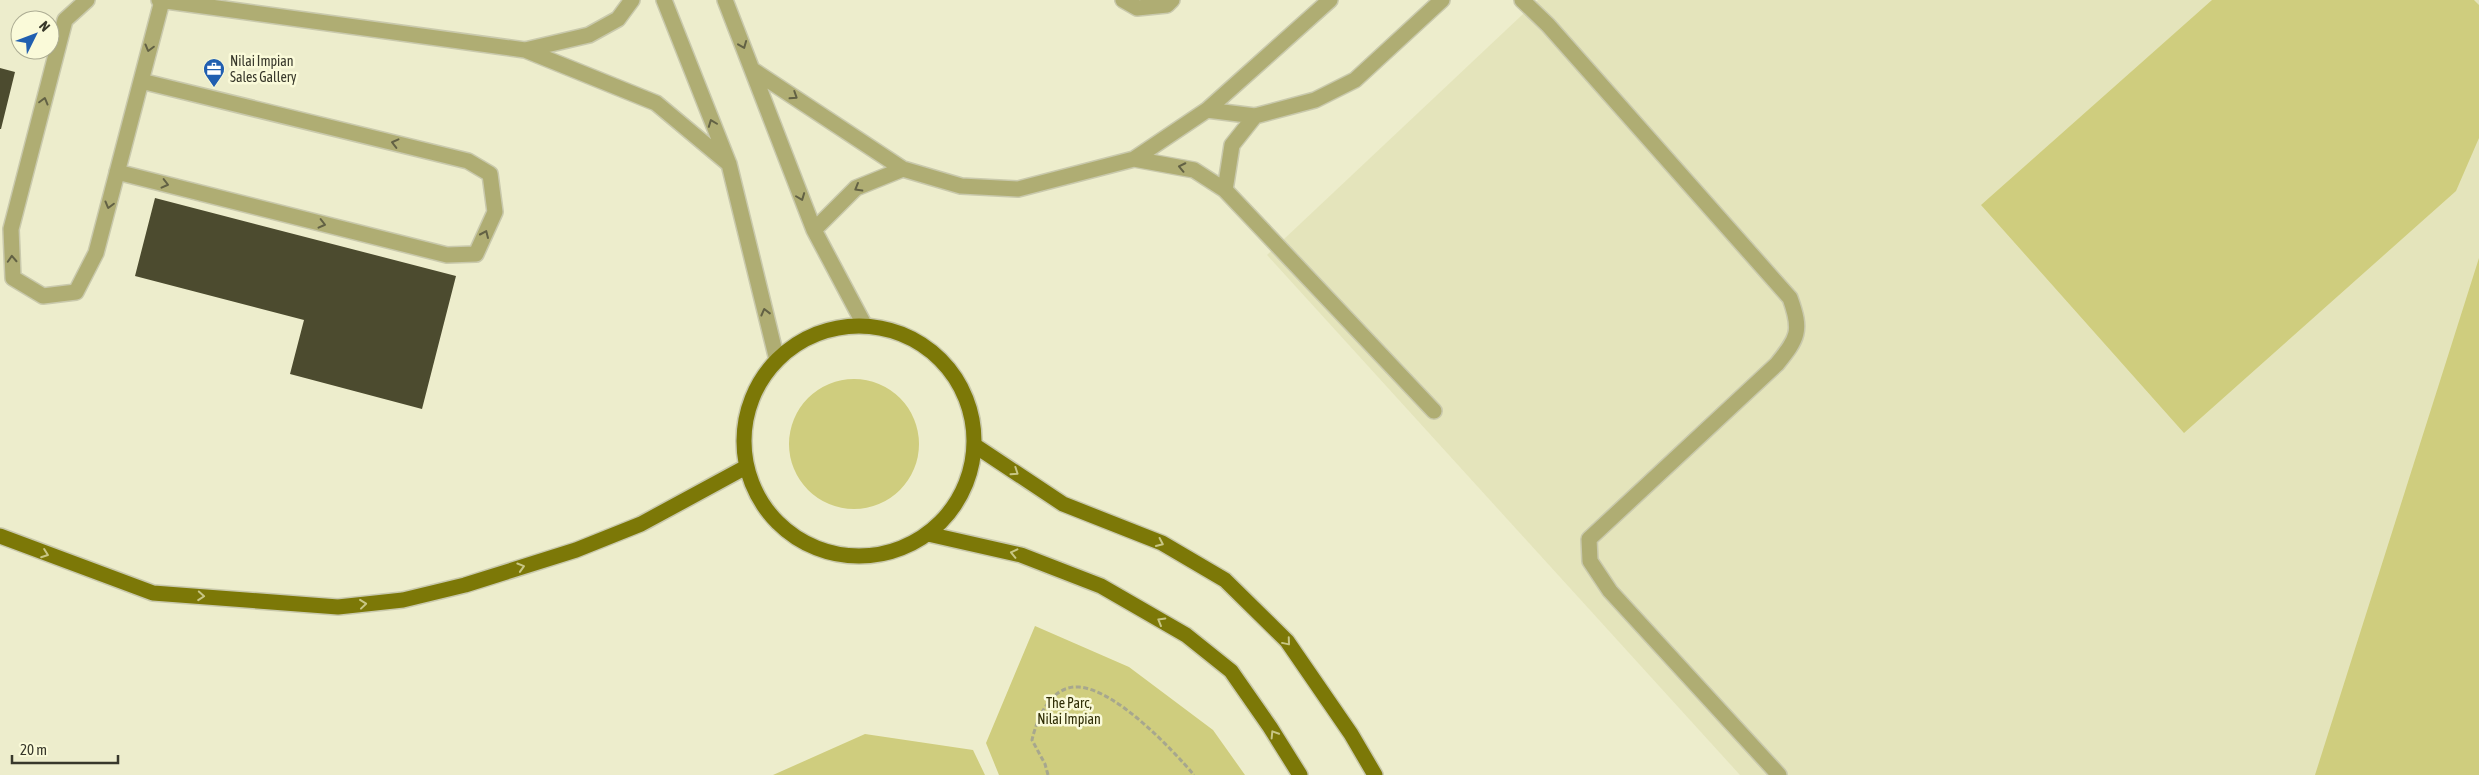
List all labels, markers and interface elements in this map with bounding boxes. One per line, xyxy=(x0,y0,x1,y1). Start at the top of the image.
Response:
north arrow xyxy=(10,10,60,60)
text: N xyxy=(36,18,53,35)
one-way arrow xyxy=(737,40,747,49)
one-way arrow xyxy=(145,43,155,51)
place label: Nilai Impian Sales Gallery xyxy=(230,53,297,85)
office icon: Nilai Impian Sales Gallery xyxy=(202,57,226,88)
one-way arrow xyxy=(788,90,797,100)
one-way arrow xyxy=(38,96,49,105)
one-way arrow xyxy=(708,119,718,127)
one-way arrow xyxy=(391,138,400,149)
one-way arrow xyxy=(1178,163,1187,173)
one-way arrow xyxy=(160,178,169,189)
one-way arrow xyxy=(855,182,864,192)
one-way arrow xyxy=(795,192,806,201)
one-way arrow xyxy=(104,201,115,210)
one-way arrow xyxy=(318,218,327,229)
one-way arrow xyxy=(479,230,490,239)
one-way arrow xyxy=(7,255,17,262)
one-way arrow xyxy=(761,309,771,317)
one-way arrow xyxy=(1009,466,1019,475)
one-way arrow xyxy=(1155,536,1164,547)
one-way arrow xyxy=(40,548,49,558)
one-way arrow xyxy=(1009,548,1018,559)
one-way arrow xyxy=(516,563,524,573)
one-way arrow xyxy=(197,591,205,602)
one-way arrow xyxy=(359,599,367,610)
one-way arrow xyxy=(1157,617,1166,627)
one-way arrow xyxy=(1281,636,1289,645)
park label: The Parc, Nilai Impian xyxy=(1037,695,1101,727)
one-way arrow xyxy=(1271,730,1281,739)
scale bar xyxy=(12,732,119,764)
text: 20 m xyxy=(20,741,47,758)

